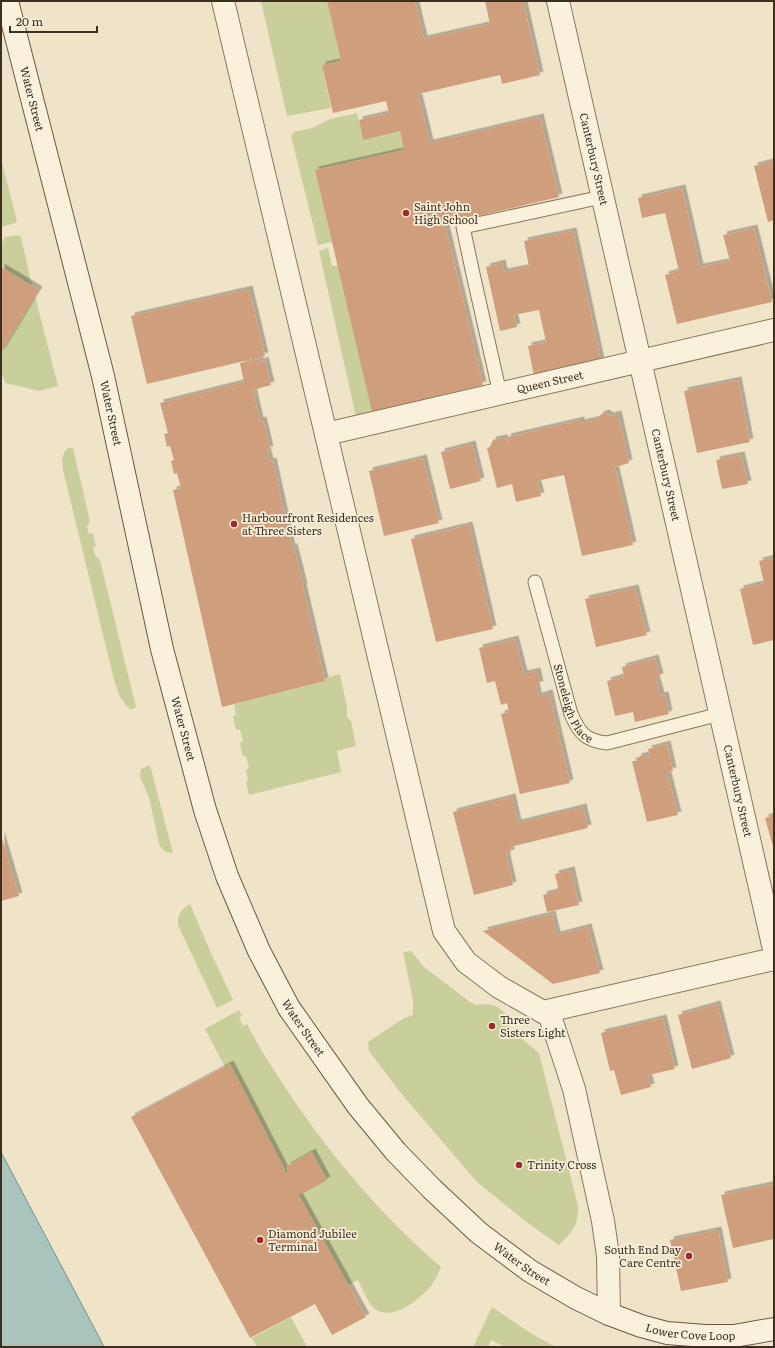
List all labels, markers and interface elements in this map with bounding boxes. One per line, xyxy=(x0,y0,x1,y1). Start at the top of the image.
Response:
scale bar xyxy=(10,8,97,34)
text: 20 m xyxy=(16,12,43,30)
street label: Water Street xyxy=(17,64,49,133)
street label: Canterbury Street xyxy=(577,111,613,207)
place label: Saint John High School xyxy=(414,198,478,227)
marker: Saint John High School xyxy=(401,208,411,218)
street label: Queen Street xyxy=(515,365,585,396)
street label: Water Street xyxy=(97,379,127,448)
street label: Canterbury Street xyxy=(649,427,685,523)
place label: Harbourfront Residences at Three Sisters xyxy=(242,509,374,538)
marker: Harbourfront Residences at Three Sisters xyxy=(229,519,239,529)
street label: Stoneleigh Place xyxy=(551,662,596,746)
street label: Water Street xyxy=(168,694,201,763)
street label: Canterbury Street xyxy=(721,743,757,839)
street label: Water Street xyxy=(279,996,330,1060)
place label: Three Sisters Light xyxy=(500,1011,566,1040)
marker: Three Sisters Light xyxy=(487,1021,497,1031)
place label: Trinity Cross xyxy=(527,1156,596,1172)
marker: Trinity Cross xyxy=(514,1160,524,1170)
place label: Diamond Jubilee Terminal xyxy=(268,1225,357,1254)
marker: Diamond Jubilee Terminal xyxy=(255,1235,265,1245)
street label: Water Street xyxy=(491,1238,554,1289)
place label: South End Day Care Centre xyxy=(604,1241,682,1270)
marker: South End Day Care Centre xyxy=(684,1251,694,1261)
street label: Lower Cove Loop xyxy=(644,1319,736,1343)

